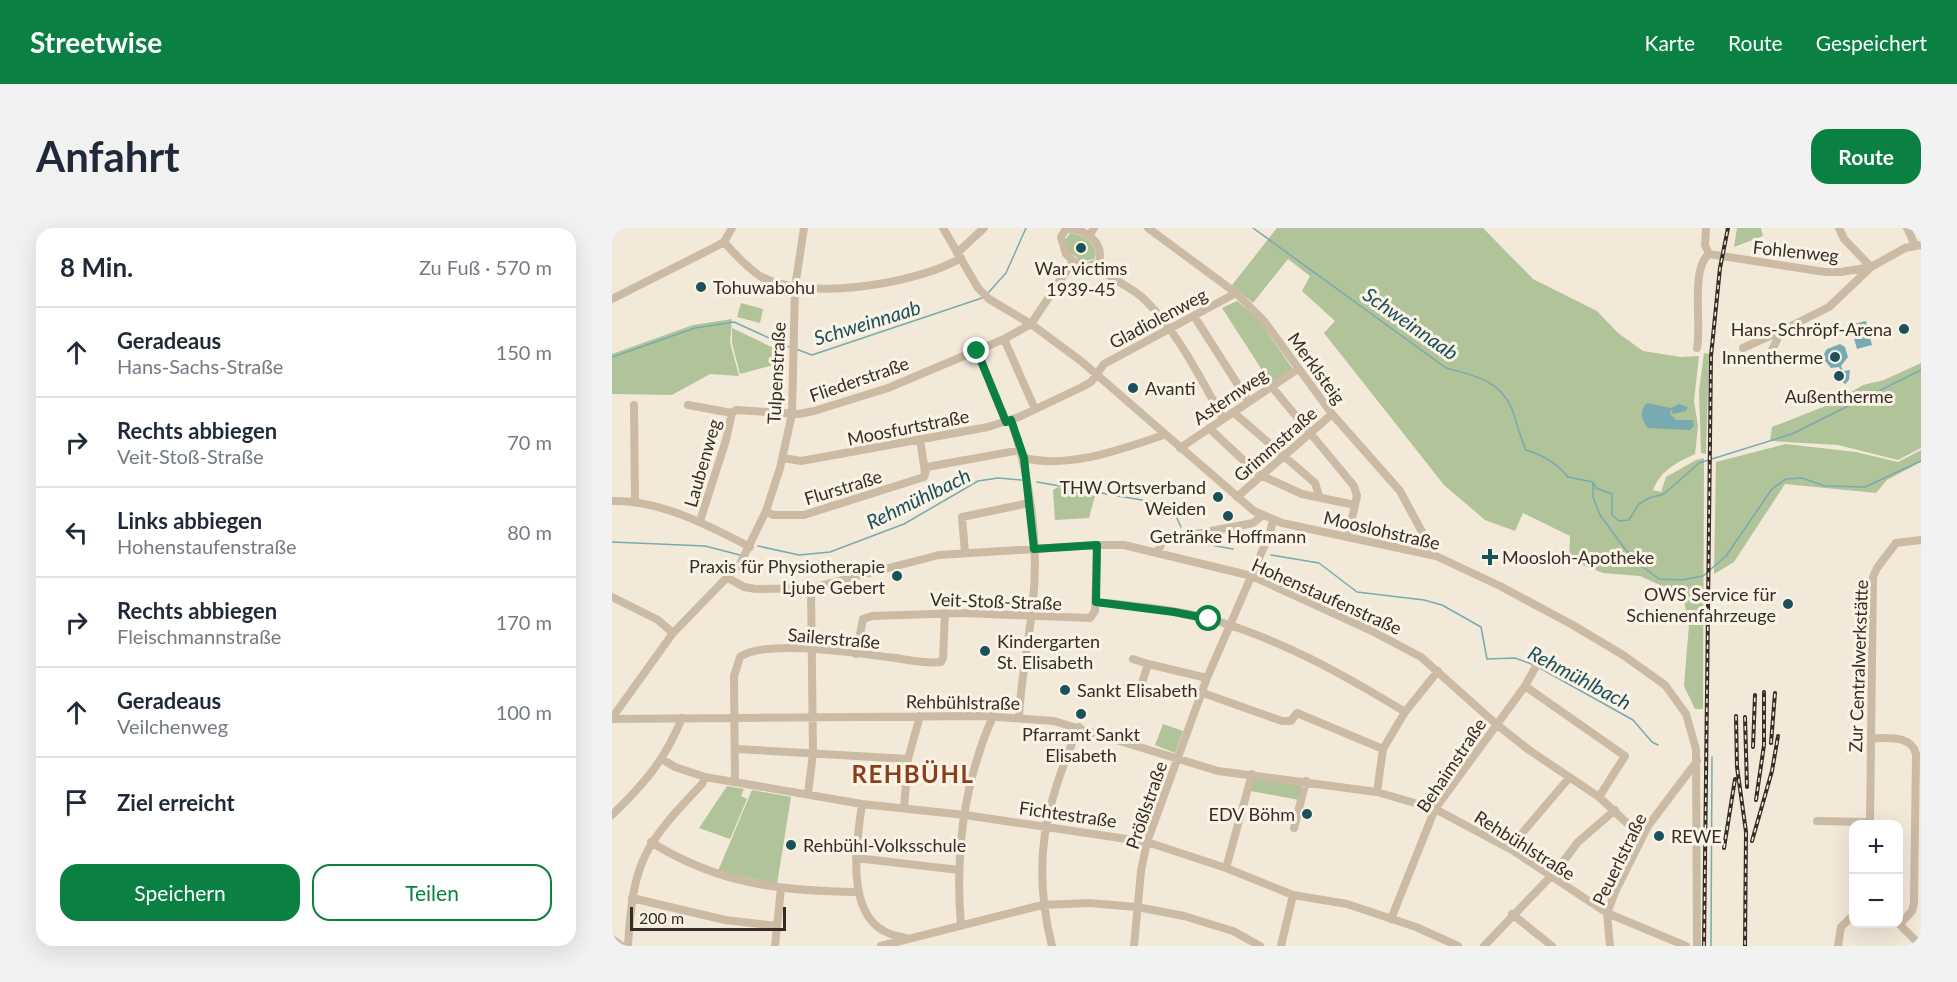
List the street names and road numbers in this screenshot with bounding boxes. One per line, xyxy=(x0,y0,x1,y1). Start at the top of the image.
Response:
street label: Fohlenweg xyxy=(1752,236,1840,266)
street label: Gladiolenweg xyxy=(1105,283,1211,353)
street label: Tulpenstraße xyxy=(762,321,790,425)
street label: Merklsteig xyxy=(1284,328,1350,408)
street label: Fliederstraße xyxy=(806,352,912,406)
street label: Asternweg xyxy=(1188,363,1272,429)
street label: Grimmstraße xyxy=(1229,402,1321,486)
street label: Moosfurtstraße xyxy=(845,404,971,450)
street label: Laubenweg xyxy=(679,416,725,510)
street label: Flurstraße xyxy=(801,465,885,509)
street label: Mooslohstraße xyxy=(1322,506,1442,554)
street label: Hohenstaufenstraße xyxy=(1249,553,1405,639)
street label: Zur Centralwerkstätte xyxy=(1844,579,1872,753)
street label: Veit-Stoß-Straße xyxy=(930,588,1062,614)
street label: Sailerstraße xyxy=(787,623,881,653)
street label: Rehbühlstraße xyxy=(906,690,1020,714)
street label: Behaimstraße xyxy=(1411,714,1491,816)
street label: Prößlstraße xyxy=(1121,758,1171,852)
street label: Fichtestraße xyxy=(1018,796,1118,832)
street label: Rehbühlstraße xyxy=(1471,805,1579,885)
street label: Peuerlstraße xyxy=(1587,809,1651,909)

